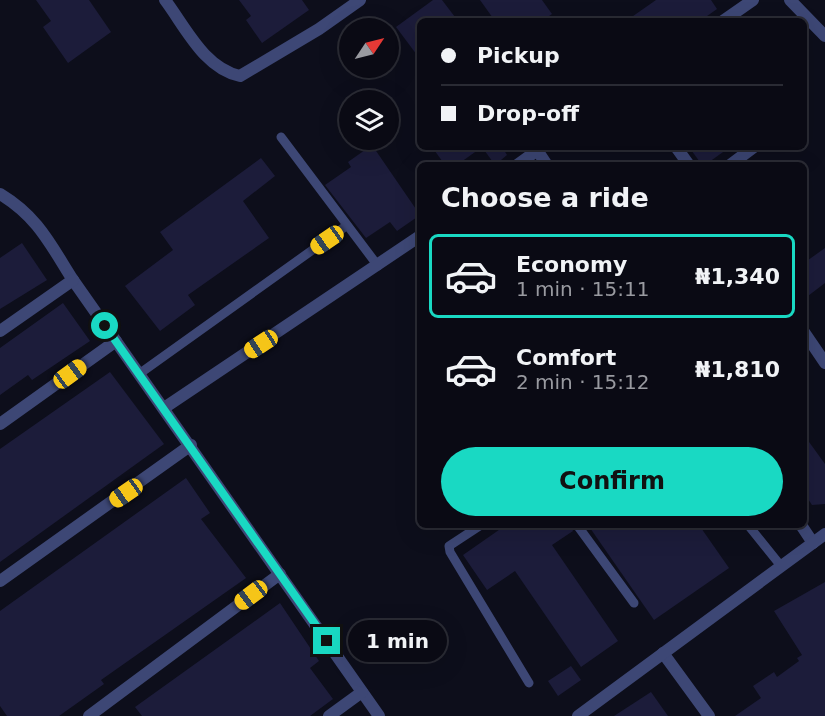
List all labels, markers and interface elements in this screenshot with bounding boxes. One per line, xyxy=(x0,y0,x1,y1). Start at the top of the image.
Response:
north arrow xyxy=(339,18,399,78)
map controls xyxy=(339,18,399,150)
text: Pickup xyxy=(477,43,560,68)
button: layers xyxy=(339,90,399,150)
text: Drop-off xyxy=(477,101,579,126)
text: Choose a ride xyxy=(441,182,649,213)
car xyxy=(307,222,347,258)
icon: car xyxy=(444,249,498,303)
text: Economy xyxy=(516,252,627,277)
text: ₦1,340 xyxy=(695,264,780,289)
text: 1 min · 15:11 xyxy=(516,277,650,301)
route start xyxy=(91,312,118,339)
car xyxy=(241,327,281,361)
icon: car xyxy=(444,342,498,396)
text: Comfort xyxy=(516,345,616,370)
car xyxy=(50,356,90,392)
text: ₦1,810 xyxy=(695,357,780,382)
text: 2 min · 15:12 xyxy=(516,370,650,394)
button: Confirm xyxy=(441,447,783,516)
car xyxy=(106,475,146,511)
car xyxy=(231,577,271,613)
callout: 1 min xyxy=(348,620,447,662)
route end xyxy=(313,627,340,654)
text: 1 min xyxy=(366,629,429,653)

